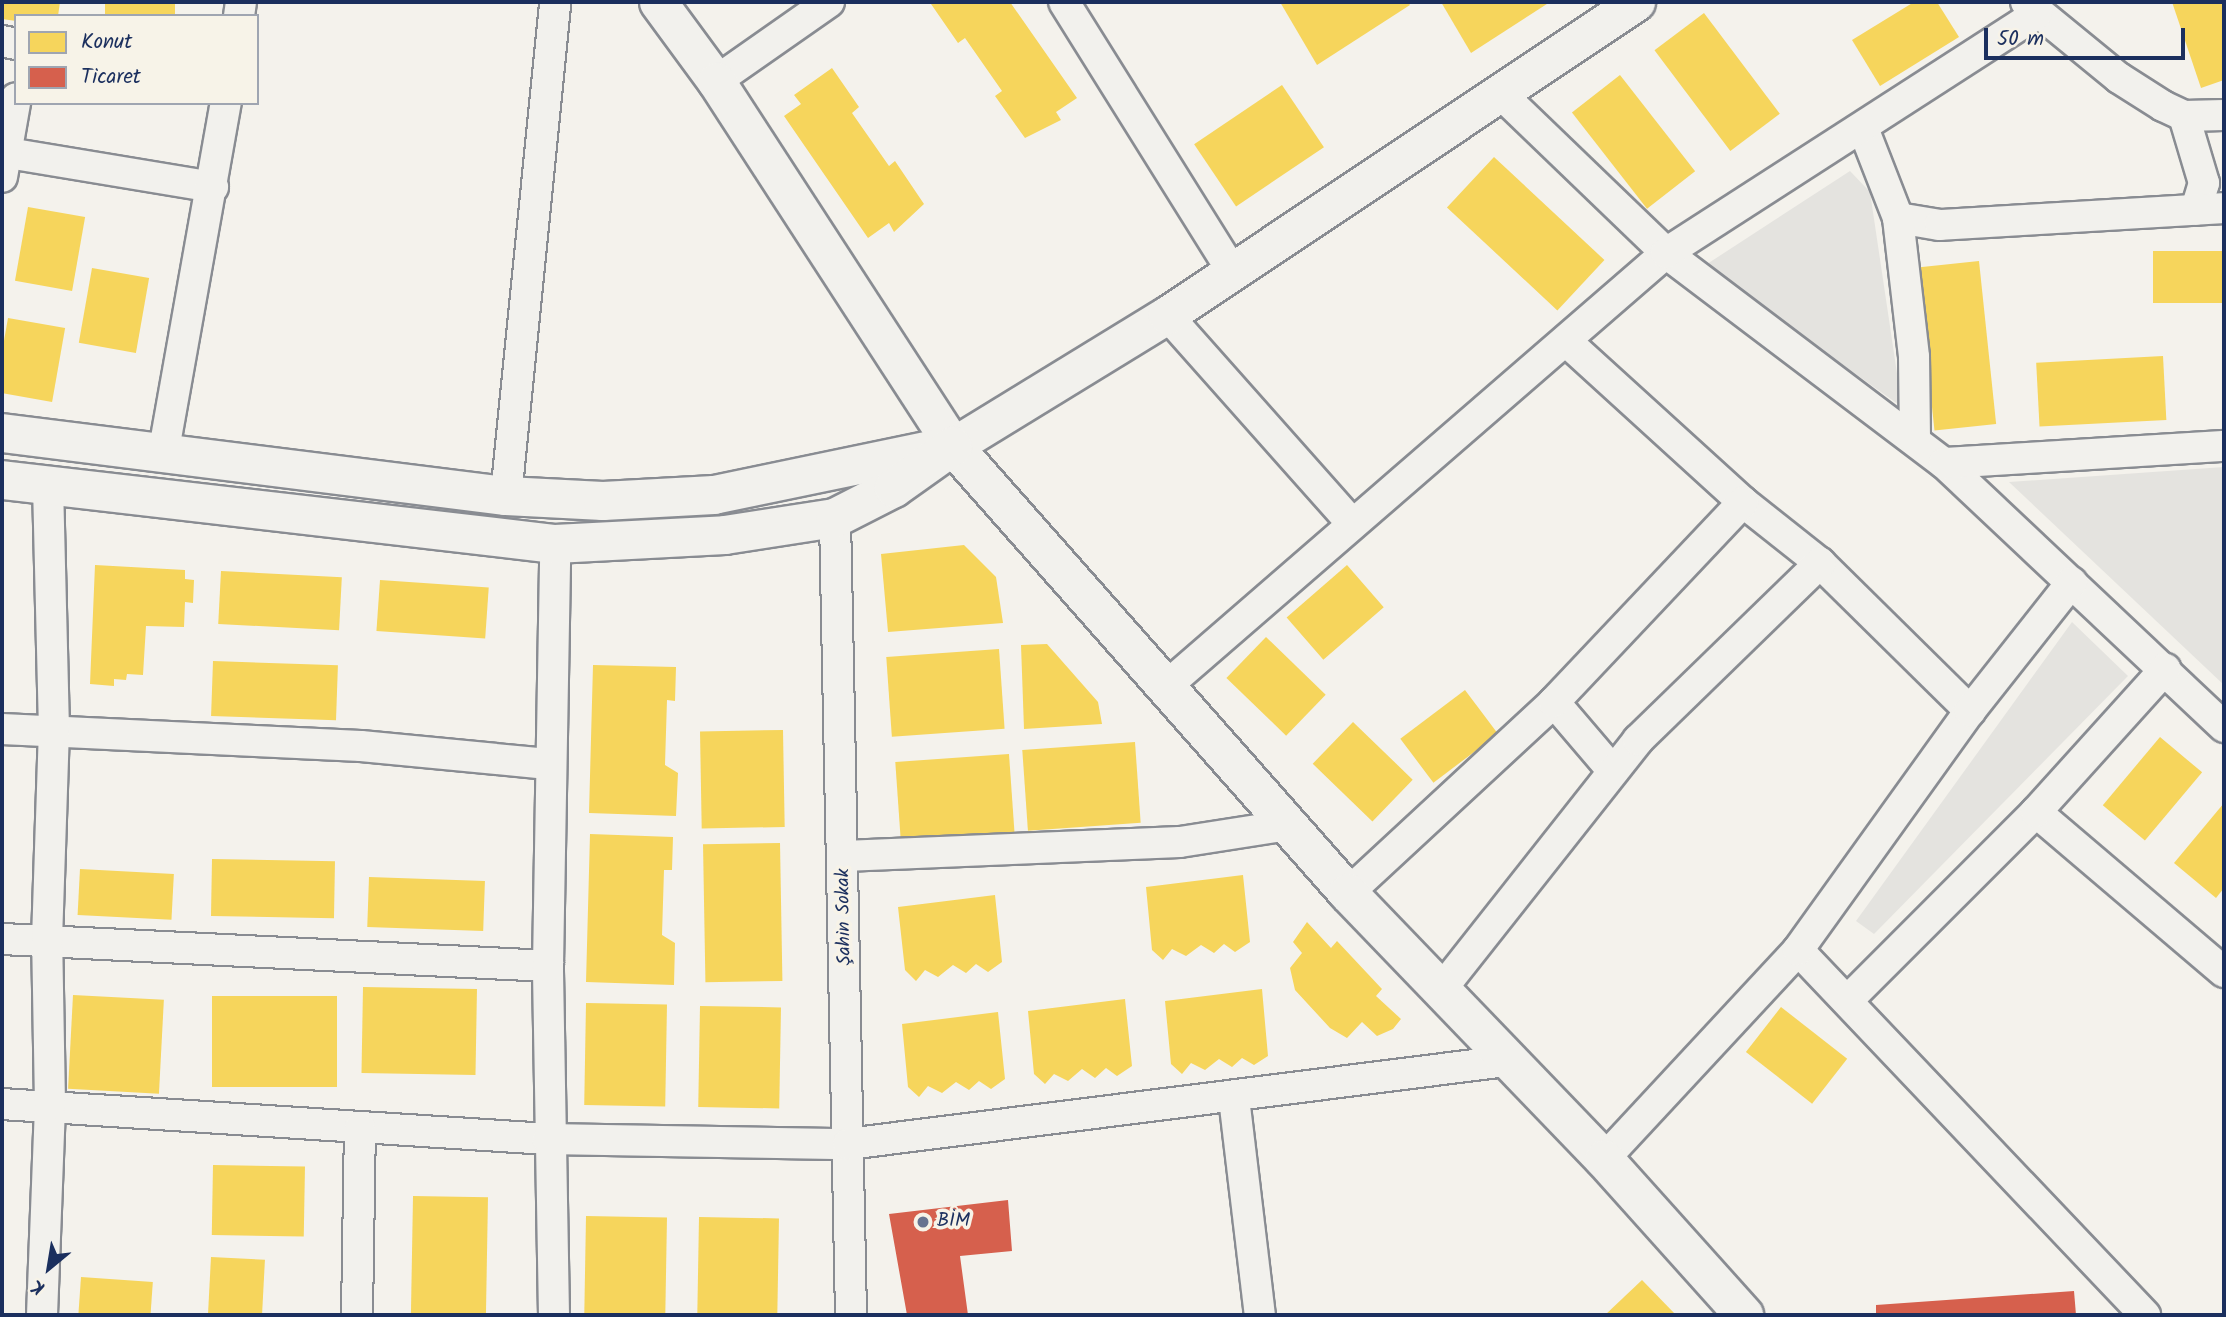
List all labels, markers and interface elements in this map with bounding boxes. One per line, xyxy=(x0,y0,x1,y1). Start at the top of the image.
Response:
legend xyxy=(14,14,259,105)
scale bar xyxy=(1988,14,2189,58)
text: 50 m xyxy=(1997,23,2044,56)
text: Konut xyxy=(81,26,132,59)
text: Ticaret xyxy=(81,61,141,94)
street label: Şahin Sokak xyxy=(833,868,857,966)
place label: BİM xyxy=(937,1211,970,1233)
marker: BİM xyxy=(915,1214,931,1230)
north arrow xyxy=(14,1233,84,1303)
text: K xyxy=(26,1270,51,1302)

